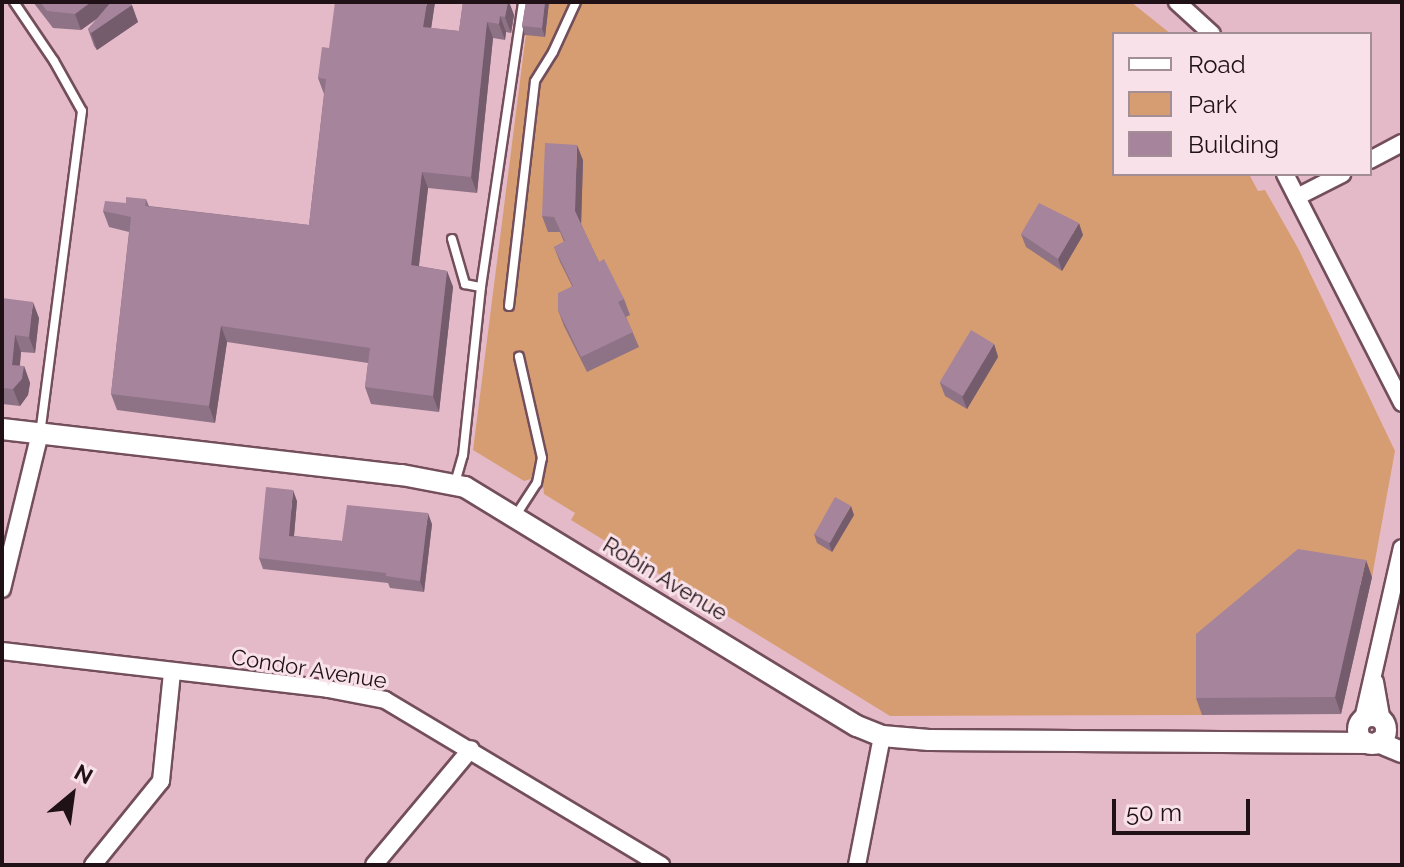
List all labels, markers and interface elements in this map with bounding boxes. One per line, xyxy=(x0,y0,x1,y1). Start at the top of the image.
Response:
legend xyxy=(1112,32,1372,176)
text: Road xyxy=(1188,50,1246,79)
text: Park xyxy=(1188,90,1237,119)
text: Building xyxy=(1188,130,1279,159)
street label: Robin Avenue xyxy=(598,531,732,627)
street label: Condor Avenue xyxy=(229,644,389,694)
north arrow xyxy=(32,755,112,835)
text: N xyxy=(70,759,97,789)
scale bar xyxy=(1116,783,1254,833)
text: 50 m xyxy=(1126,798,1182,827)

